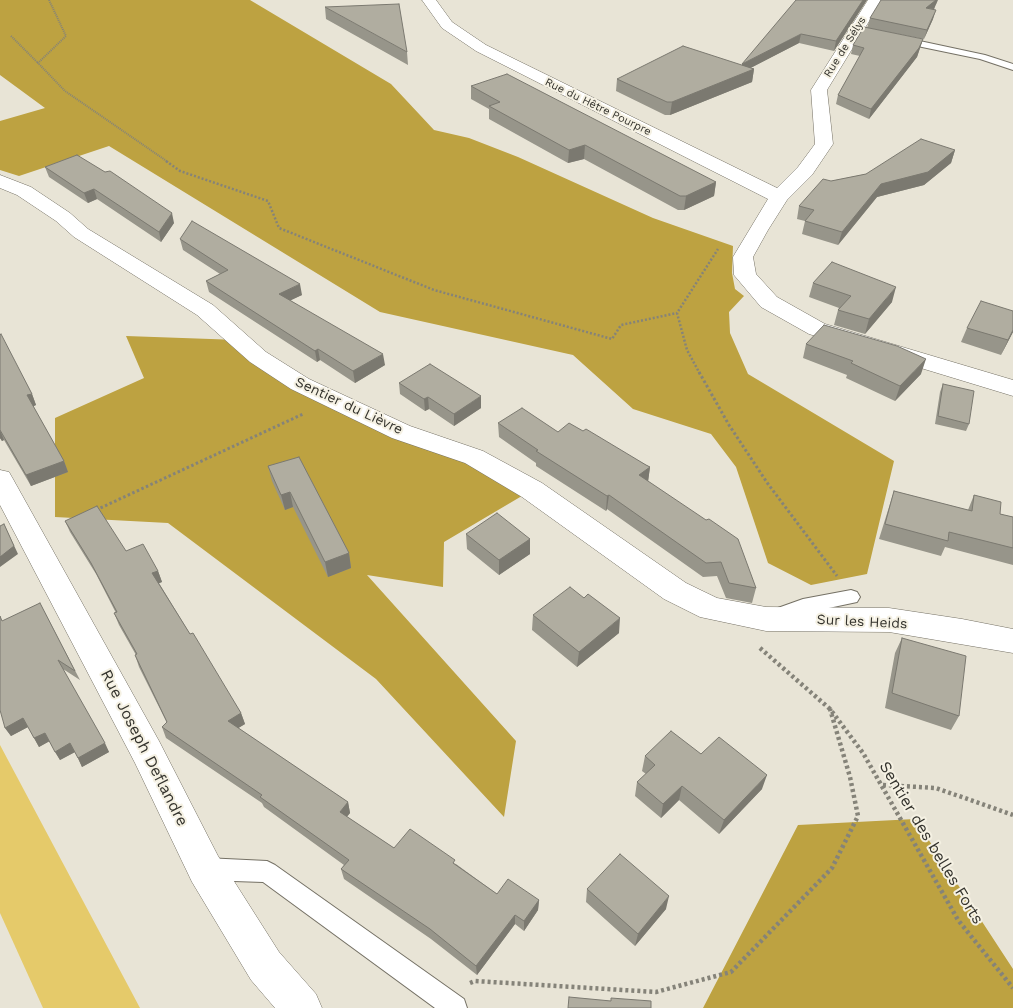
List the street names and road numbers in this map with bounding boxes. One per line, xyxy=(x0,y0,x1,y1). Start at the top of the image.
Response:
street label: Rue de Sélys xyxy=(821,14,869,80)
street label: Rue du Hêtre Pourpre xyxy=(543,75,653,139)
street label: Sentier du Lièvre xyxy=(293,374,405,438)
street label: Sur les Heids xyxy=(816,611,908,633)
street label: Rue Joseph Deflandre xyxy=(96,667,192,829)
street label: Sentier des belles Forts xyxy=(875,758,987,928)

